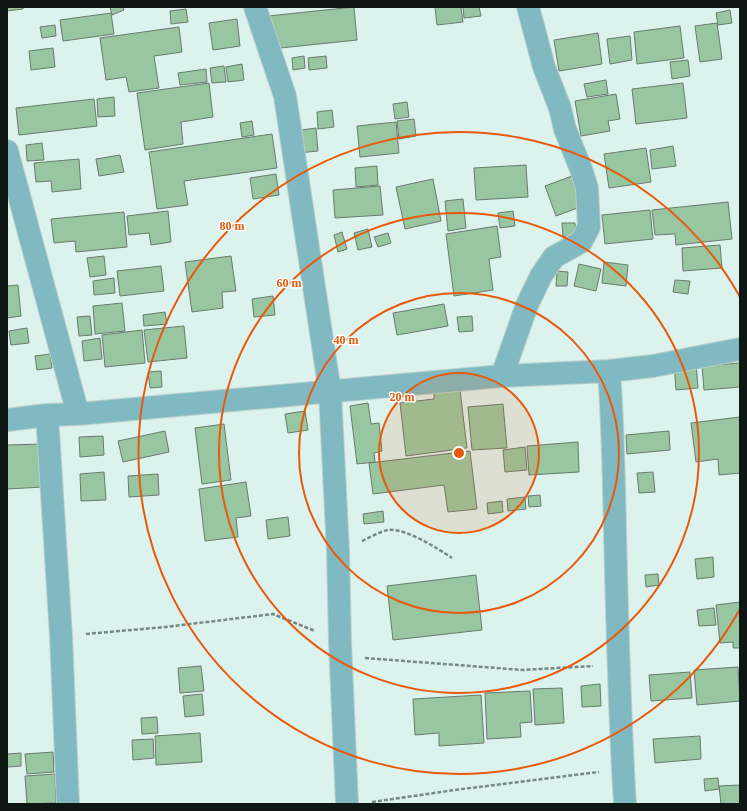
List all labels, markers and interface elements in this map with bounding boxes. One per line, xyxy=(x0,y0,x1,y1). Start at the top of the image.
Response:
text: 80 m xyxy=(220,219,245,233)
text: 60 m xyxy=(277,276,302,290)
text: 40 m xyxy=(334,333,359,347)
text: 20 m xyxy=(390,390,415,404)
centre of rings xyxy=(452,446,466,460)

